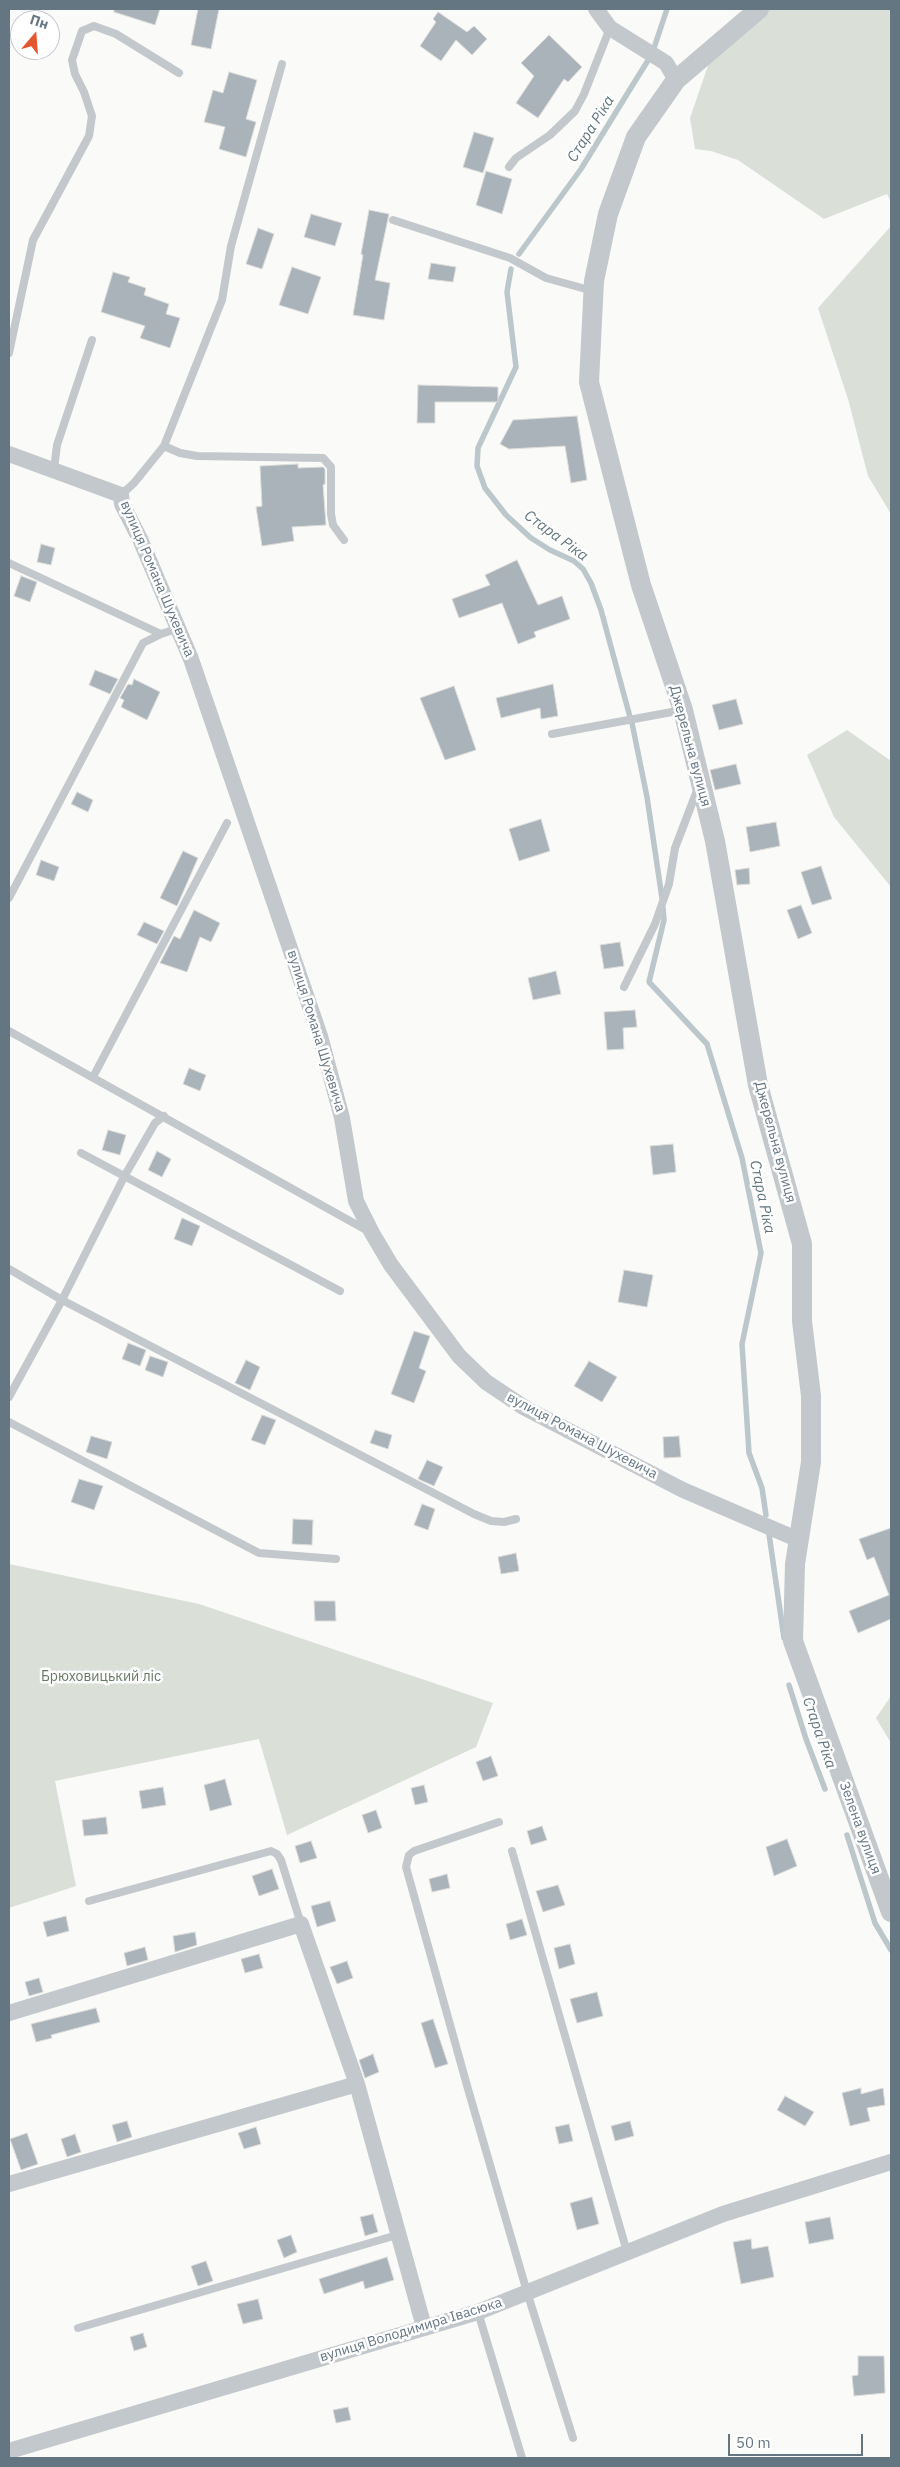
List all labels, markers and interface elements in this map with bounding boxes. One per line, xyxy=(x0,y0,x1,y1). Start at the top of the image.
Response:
north arrow xyxy=(10,10,60,60)
text: Пн xyxy=(28,10,51,33)
water label: Стара Ріка xyxy=(564,93,618,165)
street label: вулиця Романа Шухевича xyxy=(116,498,198,660)
water label: Стара Ріка xyxy=(521,507,591,565)
street label: Джерельна вулиця xyxy=(666,684,714,808)
street label: вулиця Романа Шухевича xyxy=(283,948,349,1114)
street label: Джерельна вулиця xyxy=(751,1080,799,1204)
water label: Стара Ріка xyxy=(745,1159,779,1235)
street label: вулиця Романа Шухевича xyxy=(504,1389,660,1483)
park label: Брюховицький ліс xyxy=(41,1669,161,1685)
water label: Стара Ріка xyxy=(798,1695,840,1771)
street label: Зелена вулиця xyxy=(836,1780,884,1876)
street label: вулиця Володимира Івасюка xyxy=(318,2294,504,2366)
scale bar xyxy=(730,2424,865,2456)
text: 50 m xyxy=(736,2433,771,2452)

